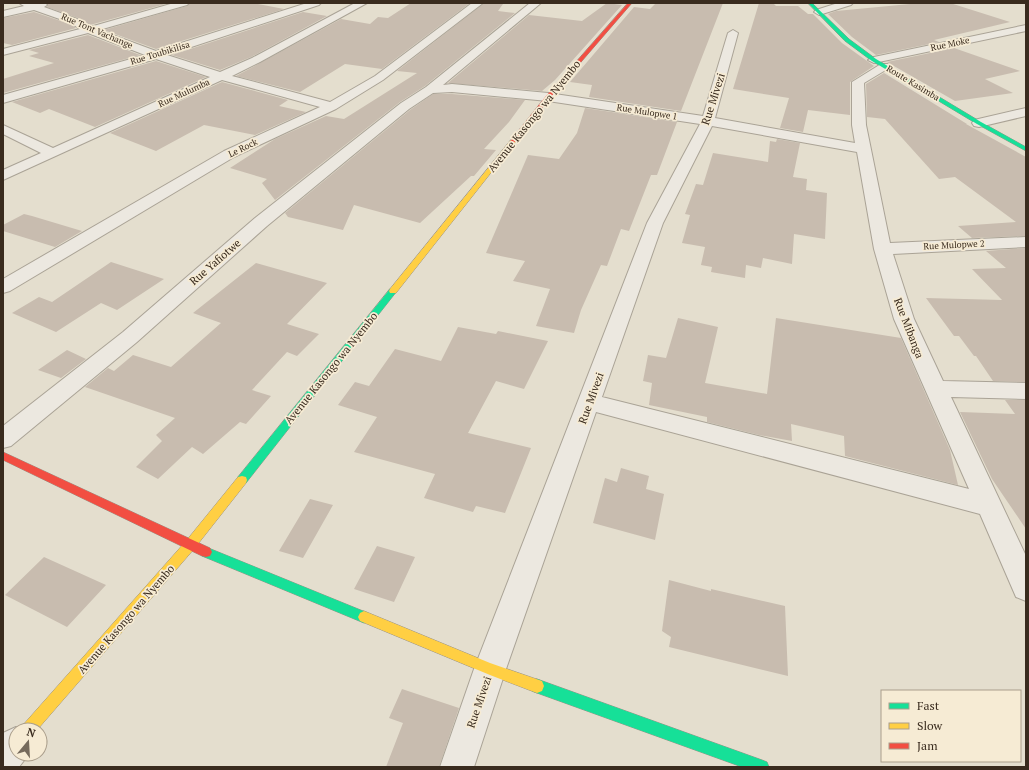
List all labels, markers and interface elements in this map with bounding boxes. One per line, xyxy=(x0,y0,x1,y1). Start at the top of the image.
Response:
street label: Rue Tont Vachange xyxy=(59,10,135,52)
street label: Rue Moke xyxy=(929,34,971,54)
street label: Rue Toubikilisa xyxy=(129,38,192,68)
street label: Avenue Kasongo wa Nyembo xyxy=(484,57,584,175)
street label: Route Kasimba xyxy=(884,62,942,104)
street label: Rue Mivezi xyxy=(698,71,728,127)
street label: Rue Mulumba xyxy=(156,76,212,110)
street label: Rue Mulopwe 1 xyxy=(616,101,678,123)
street label: Le Rock xyxy=(226,136,260,160)
street label: Rue Yafiotwe xyxy=(187,236,244,288)
street label: Rue Mulopwe 2 xyxy=(923,237,985,253)
street label: Rue Mibanga xyxy=(891,296,927,361)
street label: Avenue Kasongo wa Nyembo xyxy=(281,309,381,427)
street label: Rue Mivezi xyxy=(575,370,607,426)
street label: Avenue Kasongo wa Nyembo xyxy=(75,562,177,676)
street label: Rue Mivezi xyxy=(464,674,494,730)
legend xyxy=(881,690,1021,762)
text: Fast xyxy=(917,698,940,713)
text: Slow xyxy=(917,718,943,733)
north arrow xyxy=(8,722,48,762)
text: N xyxy=(25,725,38,741)
text: Jam xyxy=(917,738,938,753)

